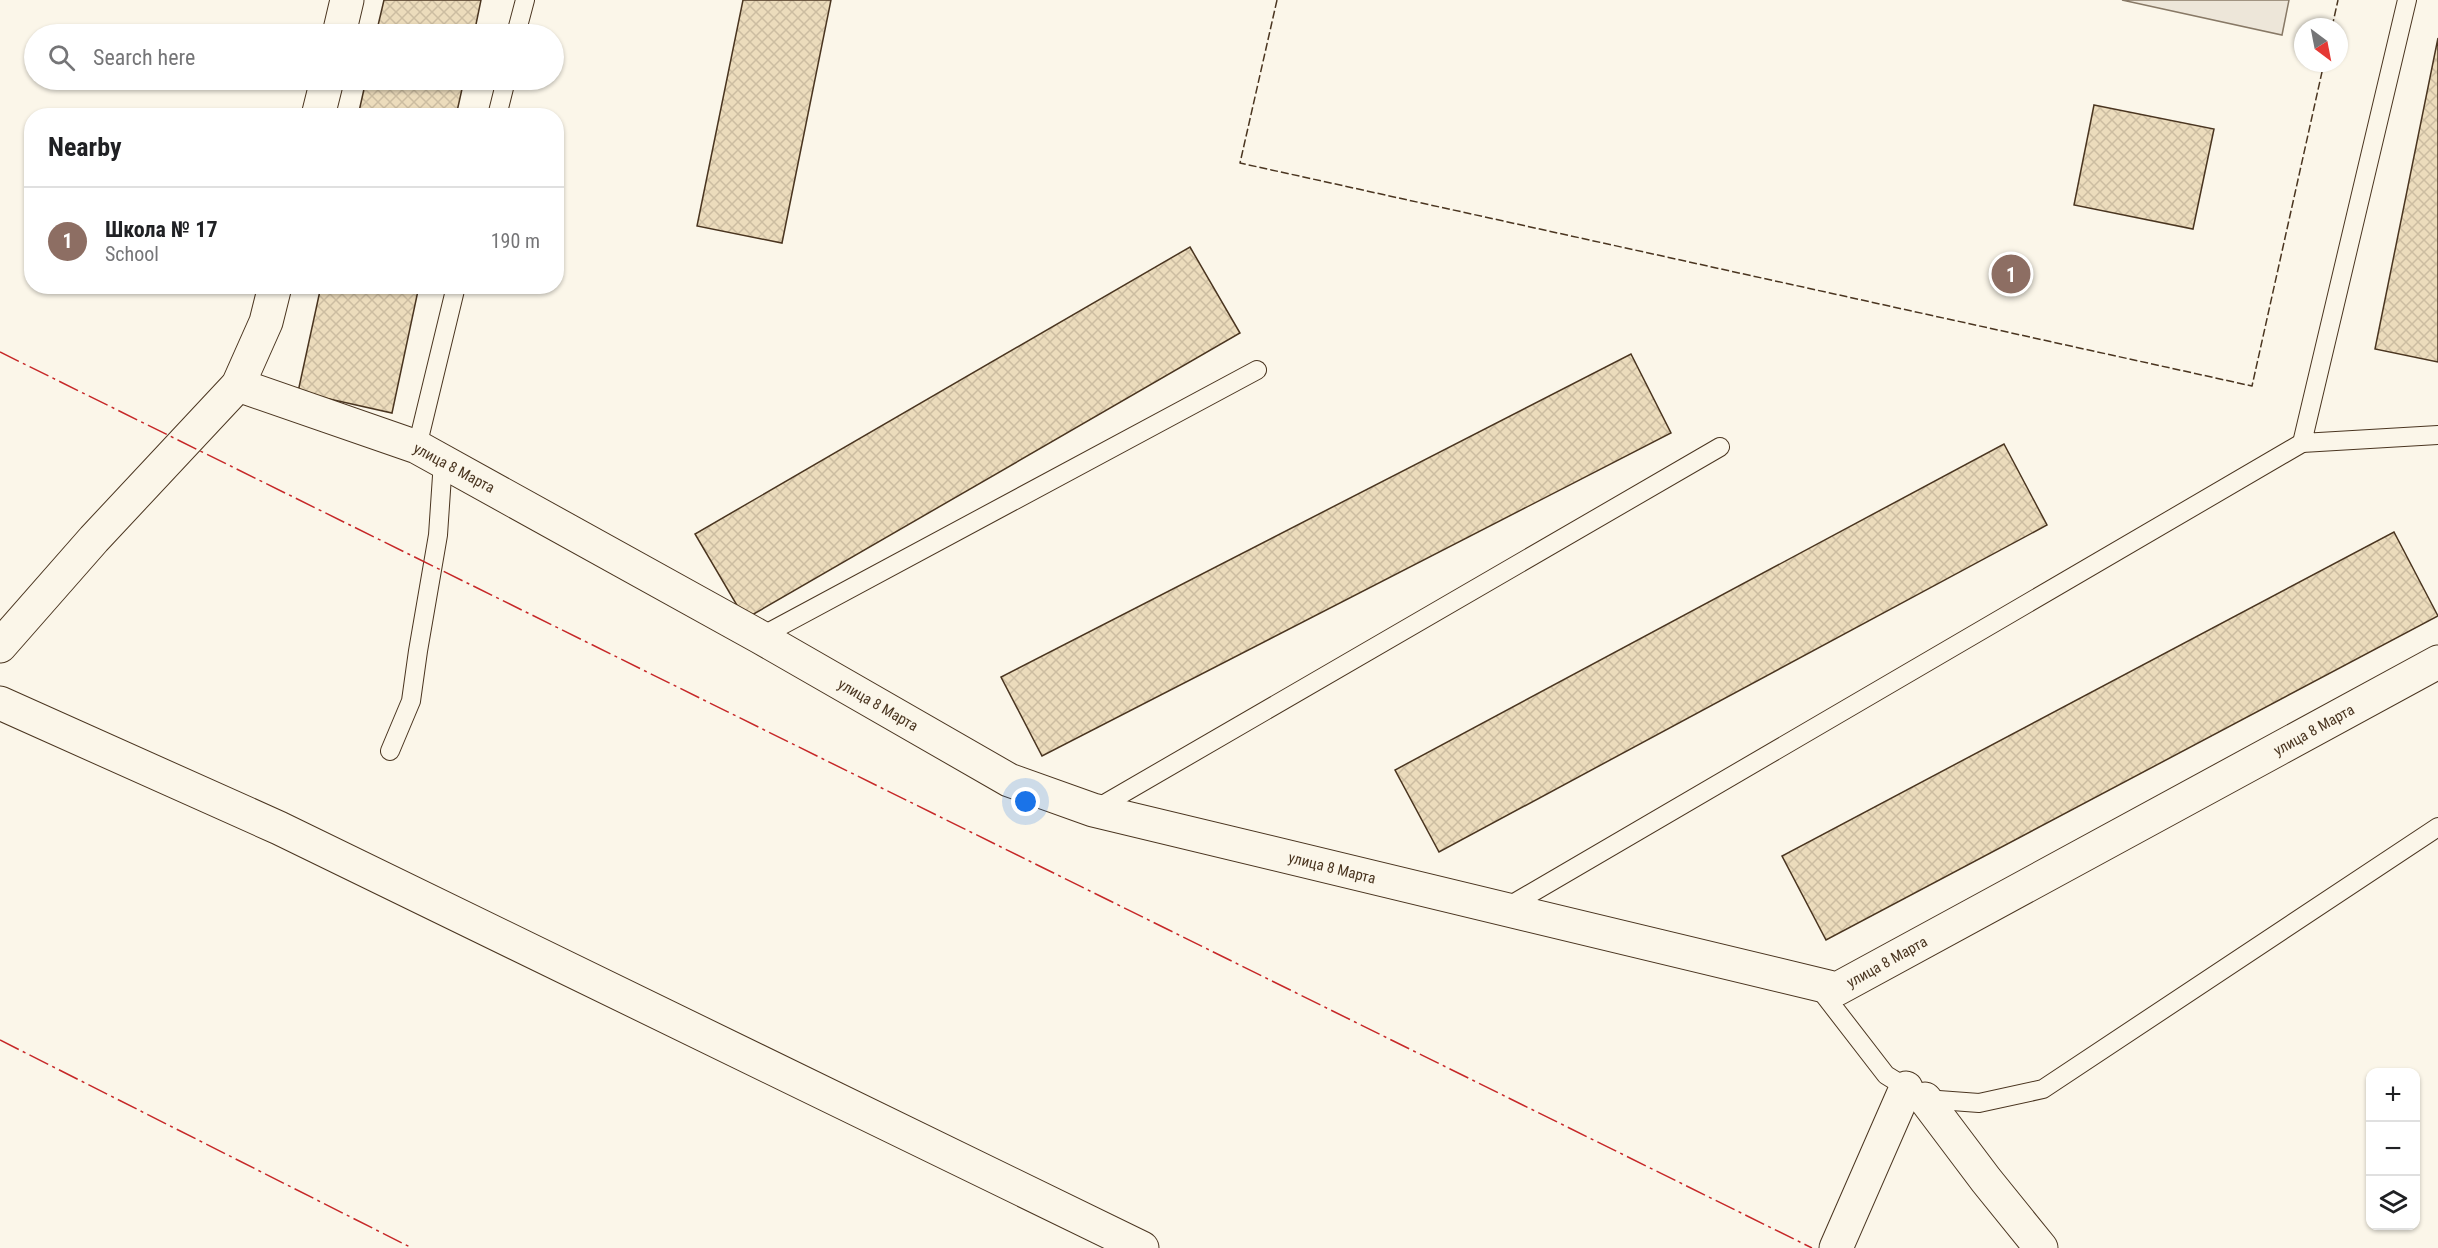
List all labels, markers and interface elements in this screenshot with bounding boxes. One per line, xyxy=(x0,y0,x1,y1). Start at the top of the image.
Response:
north arrow xyxy=(2294,18,2348,72)
search box xyxy=(24,24,564,90)
icon: search xyxy=(45,41,78,74)
text: Search here xyxy=(93,45,195,70)
text: Nearby xyxy=(48,132,122,162)
text: Школа № 17 xyxy=(105,217,218,242)
text: 1 xyxy=(62,229,73,253)
text: 190 m xyxy=(491,229,540,253)
text: School xyxy=(105,242,159,266)
pin: 1 xyxy=(1992,252,2030,296)
street label: улица 8 Марта xyxy=(410,439,498,497)
street label: улица 8 Марта xyxy=(835,675,921,735)
street label: улица 8 Марта xyxy=(2271,700,2357,760)
your location xyxy=(1011,787,1040,816)
street label: улица 8 Марта xyxy=(1286,848,1378,888)
street label: улица 8 Марта xyxy=(1844,932,1930,992)
map controls xyxy=(2366,1068,2420,1230)
button: + xyxy=(2366,1068,2420,1122)
button: − xyxy=(2366,1122,2420,1176)
button: layers xyxy=(2366,1176,2420,1230)

